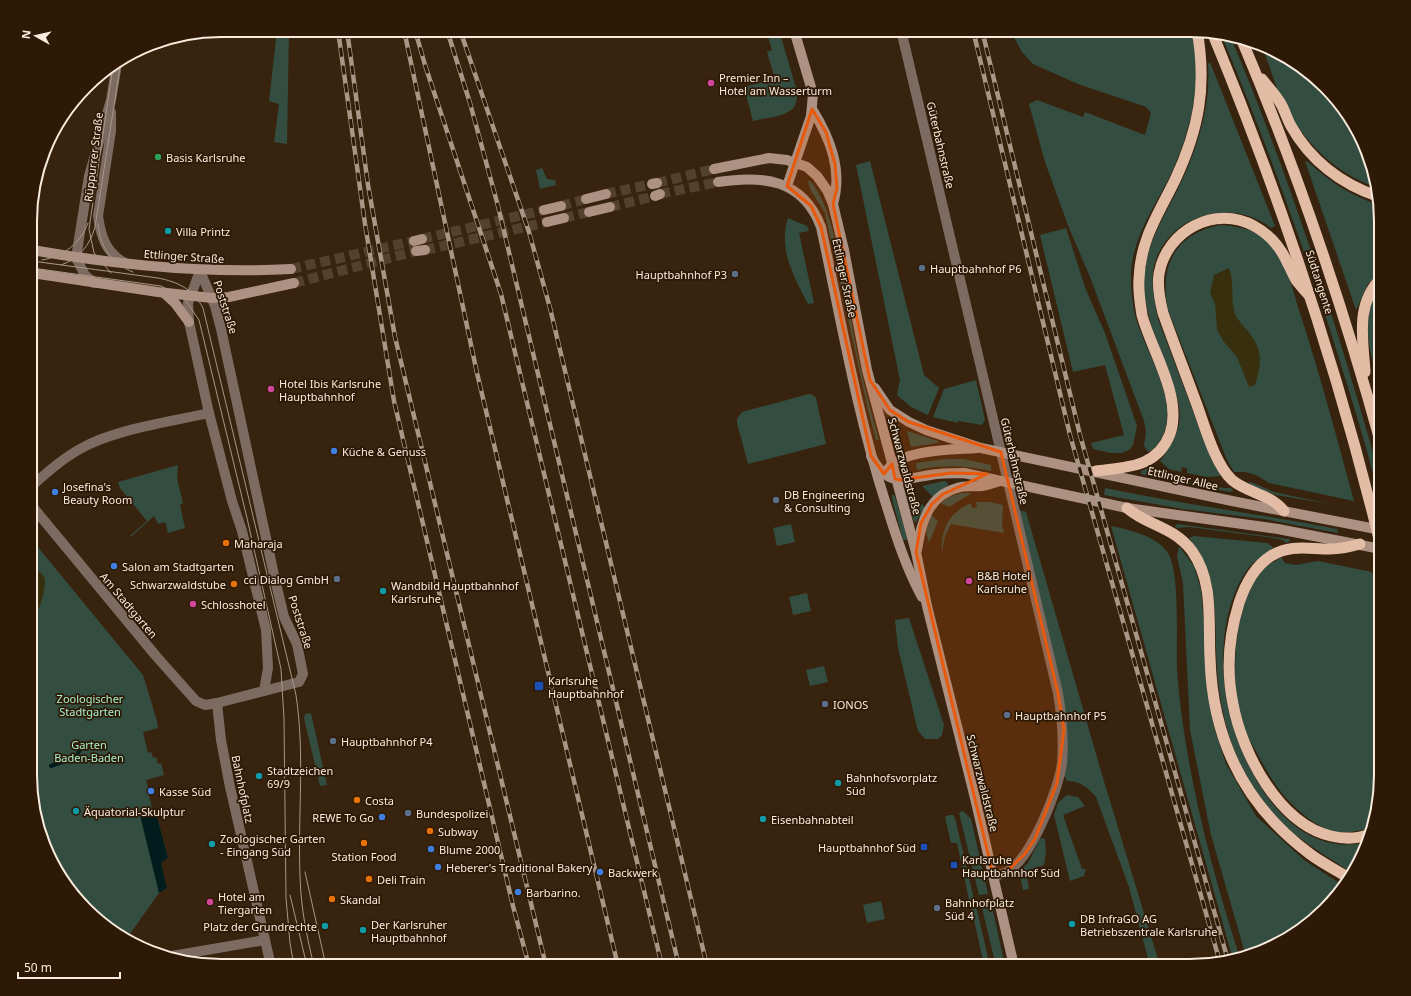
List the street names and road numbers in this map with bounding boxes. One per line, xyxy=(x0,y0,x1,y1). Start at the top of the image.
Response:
street label: Güterbahnstraße xyxy=(924,100,958,190)
street label: Rüppurrer Straße xyxy=(80,111,106,203)
street label: Ettlinger Straße xyxy=(829,237,861,319)
street label: Ettlinger Straße xyxy=(143,246,225,266)
street label: Südtangente xyxy=(1303,248,1337,316)
street label: Poststraße xyxy=(210,278,242,336)
street label: Schwarzwaldstraße xyxy=(885,416,925,516)
street label: Güterbahnstraße xyxy=(998,416,1032,506)
street label: Ettlinger Allee xyxy=(1146,463,1220,493)
street label: Am Stadtgarten xyxy=(97,569,161,641)
street label: Poststraße xyxy=(285,593,317,651)
street label: Schwarzwaldstraße xyxy=(964,733,1002,833)
street label: Bahnhofplatz xyxy=(228,754,258,824)

